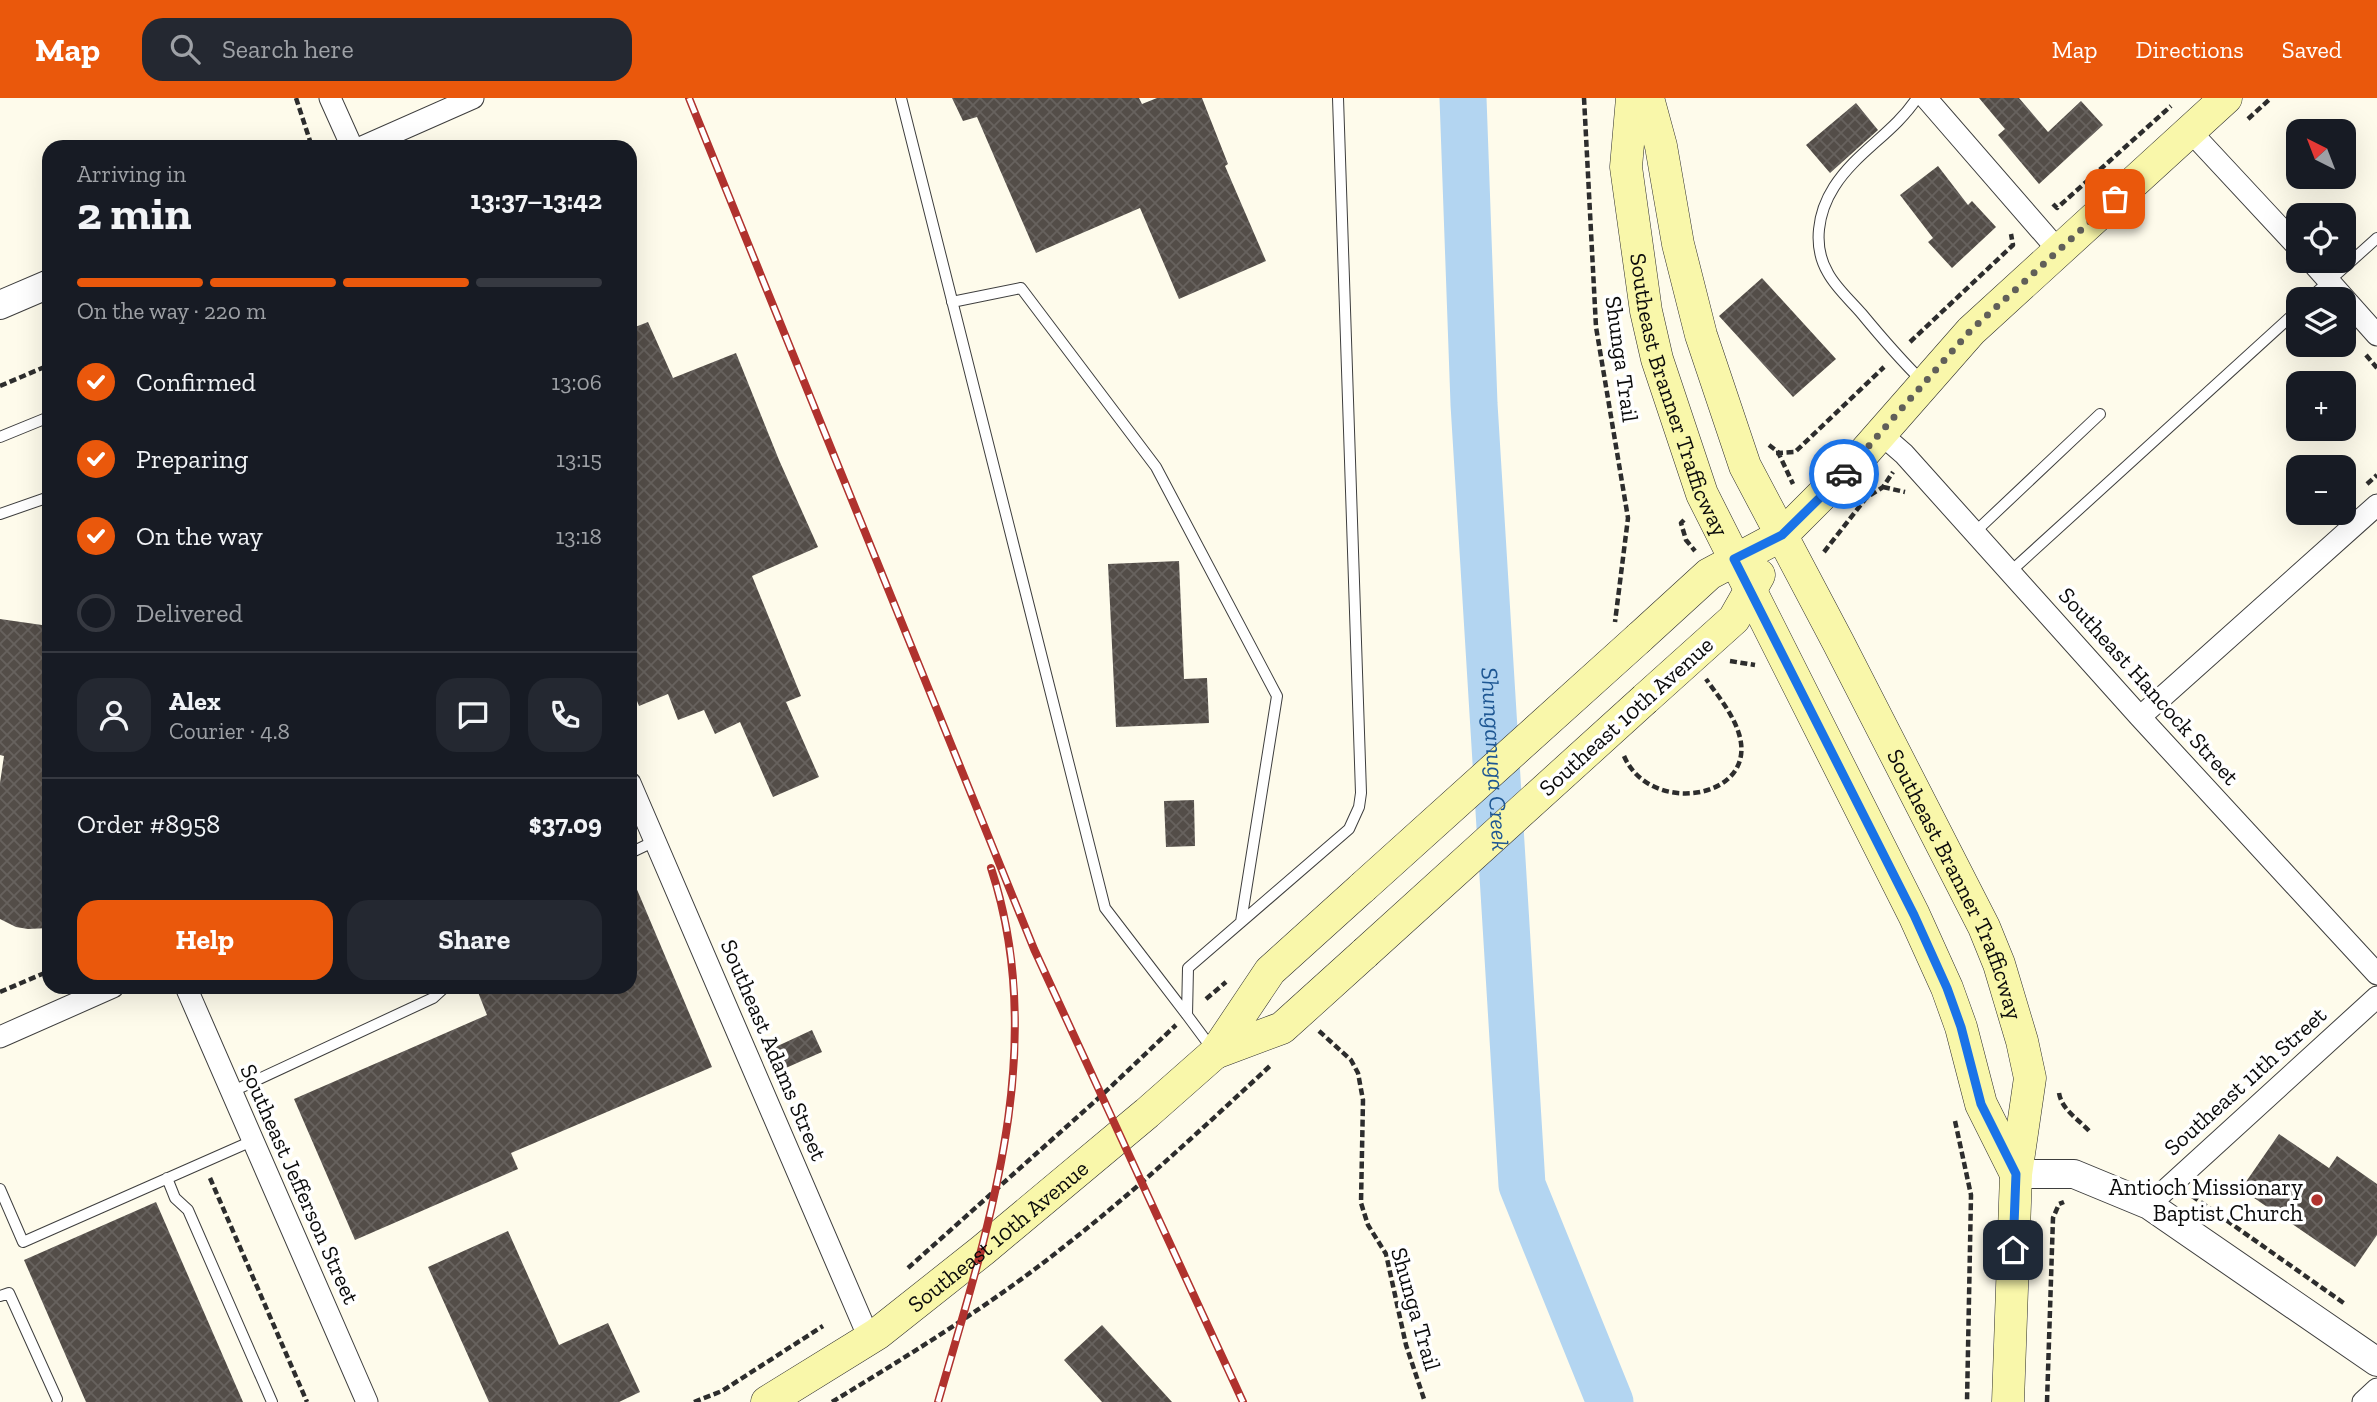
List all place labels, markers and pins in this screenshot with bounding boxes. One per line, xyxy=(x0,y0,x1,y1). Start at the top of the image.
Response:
pin xyxy=(2085,169,2145,229)
place label: Antioch Missionary Baptist Church xyxy=(2109,1173,2303,1227)
marker: Antioch Missionary Baptist Church xyxy=(2309,1192,2325,1208)
pin xyxy=(1983,1220,2043,1280)

